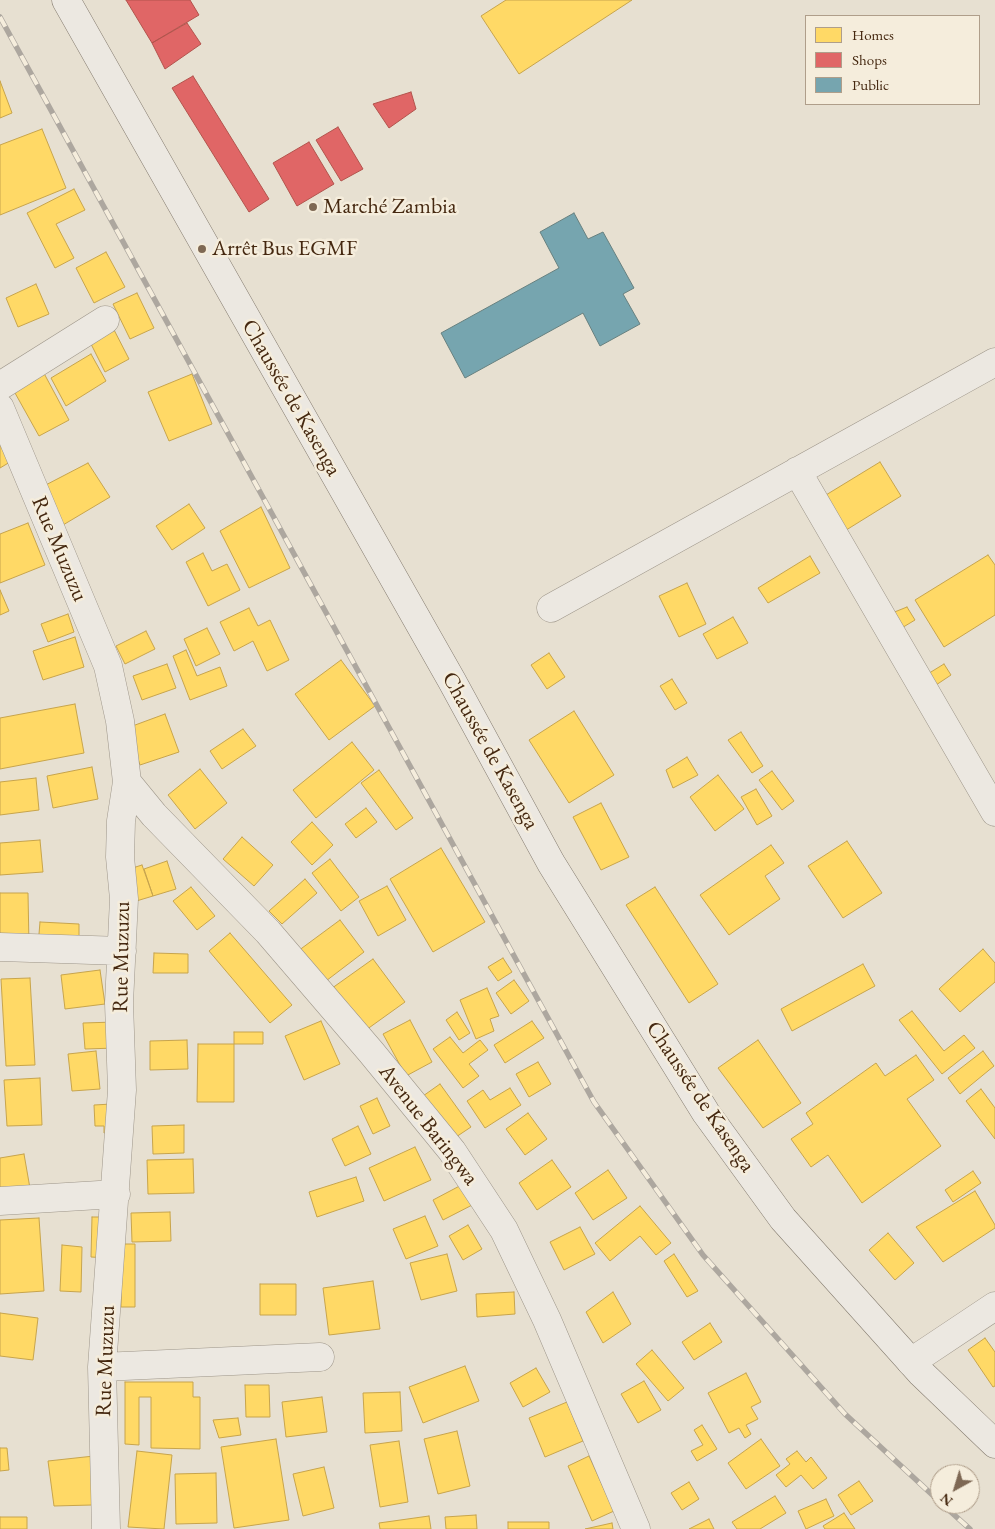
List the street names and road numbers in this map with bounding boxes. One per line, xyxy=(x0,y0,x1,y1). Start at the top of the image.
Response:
street label: Chaussée de Kasenga xyxy=(235,315,347,481)
street label: Rue Muzuzu xyxy=(25,493,93,605)
street label: Chaussée de Kasenga xyxy=(436,667,544,835)
street label: Rue Muzuzu xyxy=(108,901,136,1013)
street label: Chaussée de Kasenga xyxy=(640,1016,760,1178)
street label: Avenue Baringwa xyxy=(372,1059,484,1191)
street label: Rue Muzuzu xyxy=(91,1305,121,1417)

